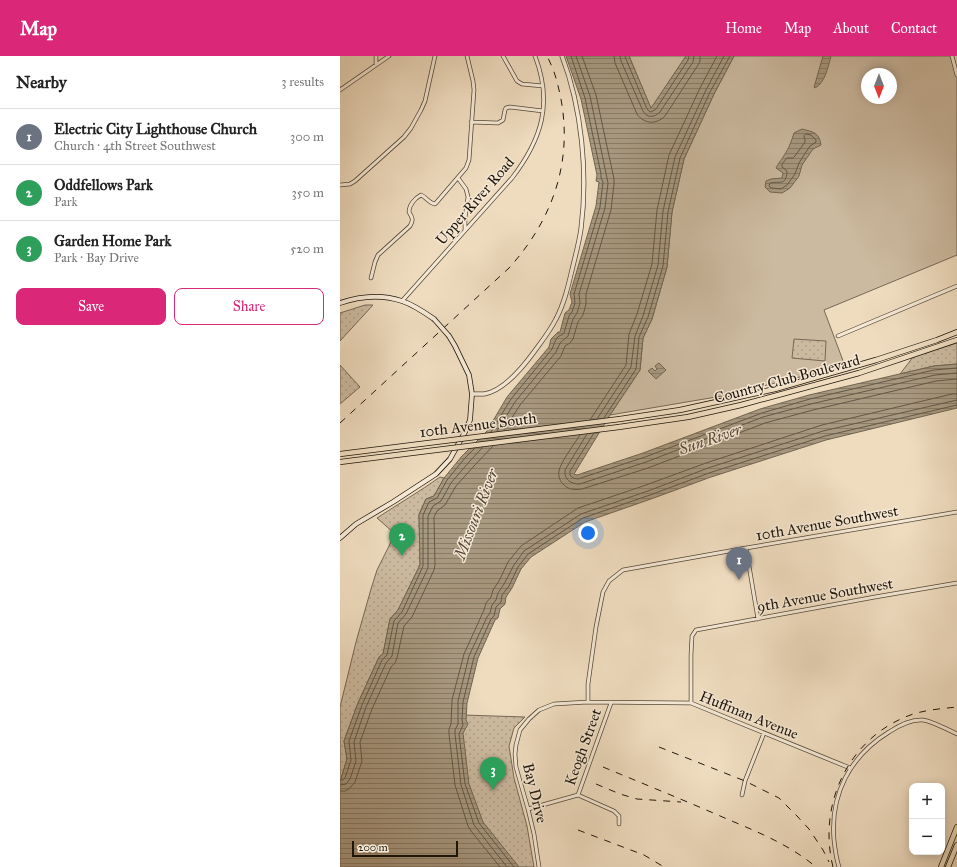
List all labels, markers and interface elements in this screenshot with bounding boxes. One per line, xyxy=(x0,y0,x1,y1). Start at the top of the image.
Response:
text: Map xyxy=(20,17,57,40)
text: Home xyxy=(725,20,762,37)
text: Map xyxy=(784,20,811,37)
text: About xyxy=(833,20,869,37)
text: Contact xyxy=(891,20,937,37)
north arrow xyxy=(861,68,897,104)
text: Nearby xyxy=(16,72,67,93)
text: 3 results xyxy=(281,74,324,90)
text: Electric City Lighthouse Church xyxy=(54,120,257,138)
text: 1 xyxy=(26,129,32,145)
text: 300 m xyxy=(290,129,324,145)
text: Church · 4th Street Southwest xyxy=(54,138,216,154)
street label: Upper River Road xyxy=(432,153,518,249)
text: Oddfellows Park xyxy=(54,176,153,194)
text: 2 xyxy=(26,185,32,201)
text: 350 m xyxy=(291,185,324,201)
text: Park xyxy=(54,194,78,210)
text: Garden Home Park xyxy=(54,232,172,250)
text: 3 xyxy=(26,241,32,257)
text: 520 m xyxy=(290,241,324,257)
text: Park · Bay Drive xyxy=(54,250,139,266)
button: Save xyxy=(16,288,166,325)
button: Share xyxy=(174,288,324,325)
street label: Country Club Boulevard xyxy=(712,351,862,407)
street label: 10th Avenue South xyxy=(419,409,538,441)
water label: Sun River xyxy=(675,419,745,459)
water label: Missouri River xyxy=(449,465,502,564)
street label: 10th Avenue Southwest xyxy=(754,501,900,544)
pin: 2 xyxy=(389,523,415,556)
your location xyxy=(578,523,598,543)
pin: 1 xyxy=(726,547,752,580)
street label: 9th Avenue Southwest xyxy=(756,574,895,616)
street label: Huffman Avenue xyxy=(697,687,801,743)
street label: Keogh Street xyxy=(561,706,605,788)
pin: 3 xyxy=(480,757,506,790)
street label: Bay Drive xyxy=(519,761,551,825)
map controls xyxy=(909,783,945,855)
button: + xyxy=(909,783,945,819)
button: − xyxy=(909,819,945,855)
scale bar xyxy=(352,839,458,858)
text: 200 m xyxy=(358,841,388,854)

